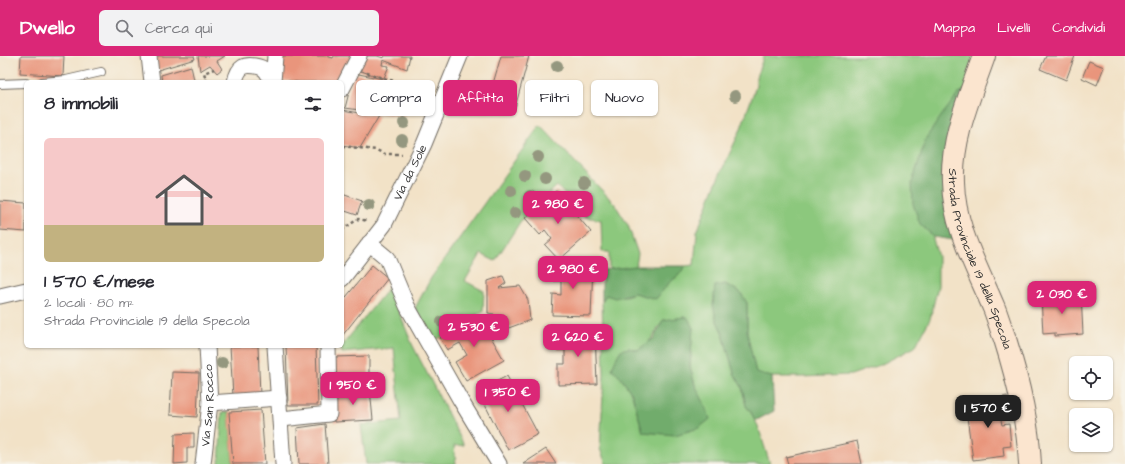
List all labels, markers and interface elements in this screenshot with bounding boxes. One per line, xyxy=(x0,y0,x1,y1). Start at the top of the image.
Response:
search box xyxy=(99,10,379,46)
text: Dwello xyxy=(20,15,75,42)
icon: search xyxy=(113,17,135,39)
text: Cerca qui xyxy=(145,18,212,39)
text: Mappa xyxy=(934,18,975,38)
text: Livelli xyxy=(997,18,1030,38)
text: Condividi xyxy=(1052,18,1105,38)
chip: Compra xyxy=(356,80,435,116)
chip: Affitta xyxy=(443,80,517,116)
chip: Filtri xyxy=(525,80,583,116)
chip: Nuovo xyxy=(591,80,658,116)
text: 8 immobili xyxy=(44,92,118,116)
icon: filters xyxy=(302,93,324,115)
street label: Via da Sole xyxy=(389,141,431,203)
icon: home xyxy=(148,164,220,236)
street label: Strada Provinciale 19 della Specola xyxy=(944,168,1016,351)
pin: 2 980 € xyxy=(521,191,595,225)
text: 2 980 € xyxy=(532,195,584,213)
pin: 2 980 € xyxy=(536,256,610,290)
text: 2 980 € xyxy=(547,260,599,278)
text: 1 570 €/mese xyxy=(44,270,154,294)
pin: 2 030 € xyxy=(1025,281,1099,315)
text: 2 030 € xyxy=(1036,285,1088,303)
text: 2 locali · 80 m² xyxy=(44,294,134,312)
text: Strada Provinciale 19 della Specola xyxy=(44,312,250,330)
pin: 2 530 € xyxy=(437,314,511,348)
text: 2 530 € xyxy=(448,318,500,336)
pin: 2 620 € xyxy=(541,324,615,358)
text: 2 620 € xyxy=(552,328,604,346)
map controls xyxy=(1069,356,1113,452)
button: locate xyxy=(1069,356,1113,400)
street label: Via San Rocco xyxy=(197,364,219,447)
pin: 1 950 € xyxy=(316,372,390,406)
text: 1 950 € xyxy=(329,376,377,394)
pin: 1 350 € xyxy=(471,379,545,413)
text: 1 350 € xyxy=(485,383,531,401)
pin: 1 570 € xyxy=(951,395,1025,429)
text: 1 570 € xyxy=(964,399,1012,417)
button: layers xyxy=(1069,408,1113,452)

